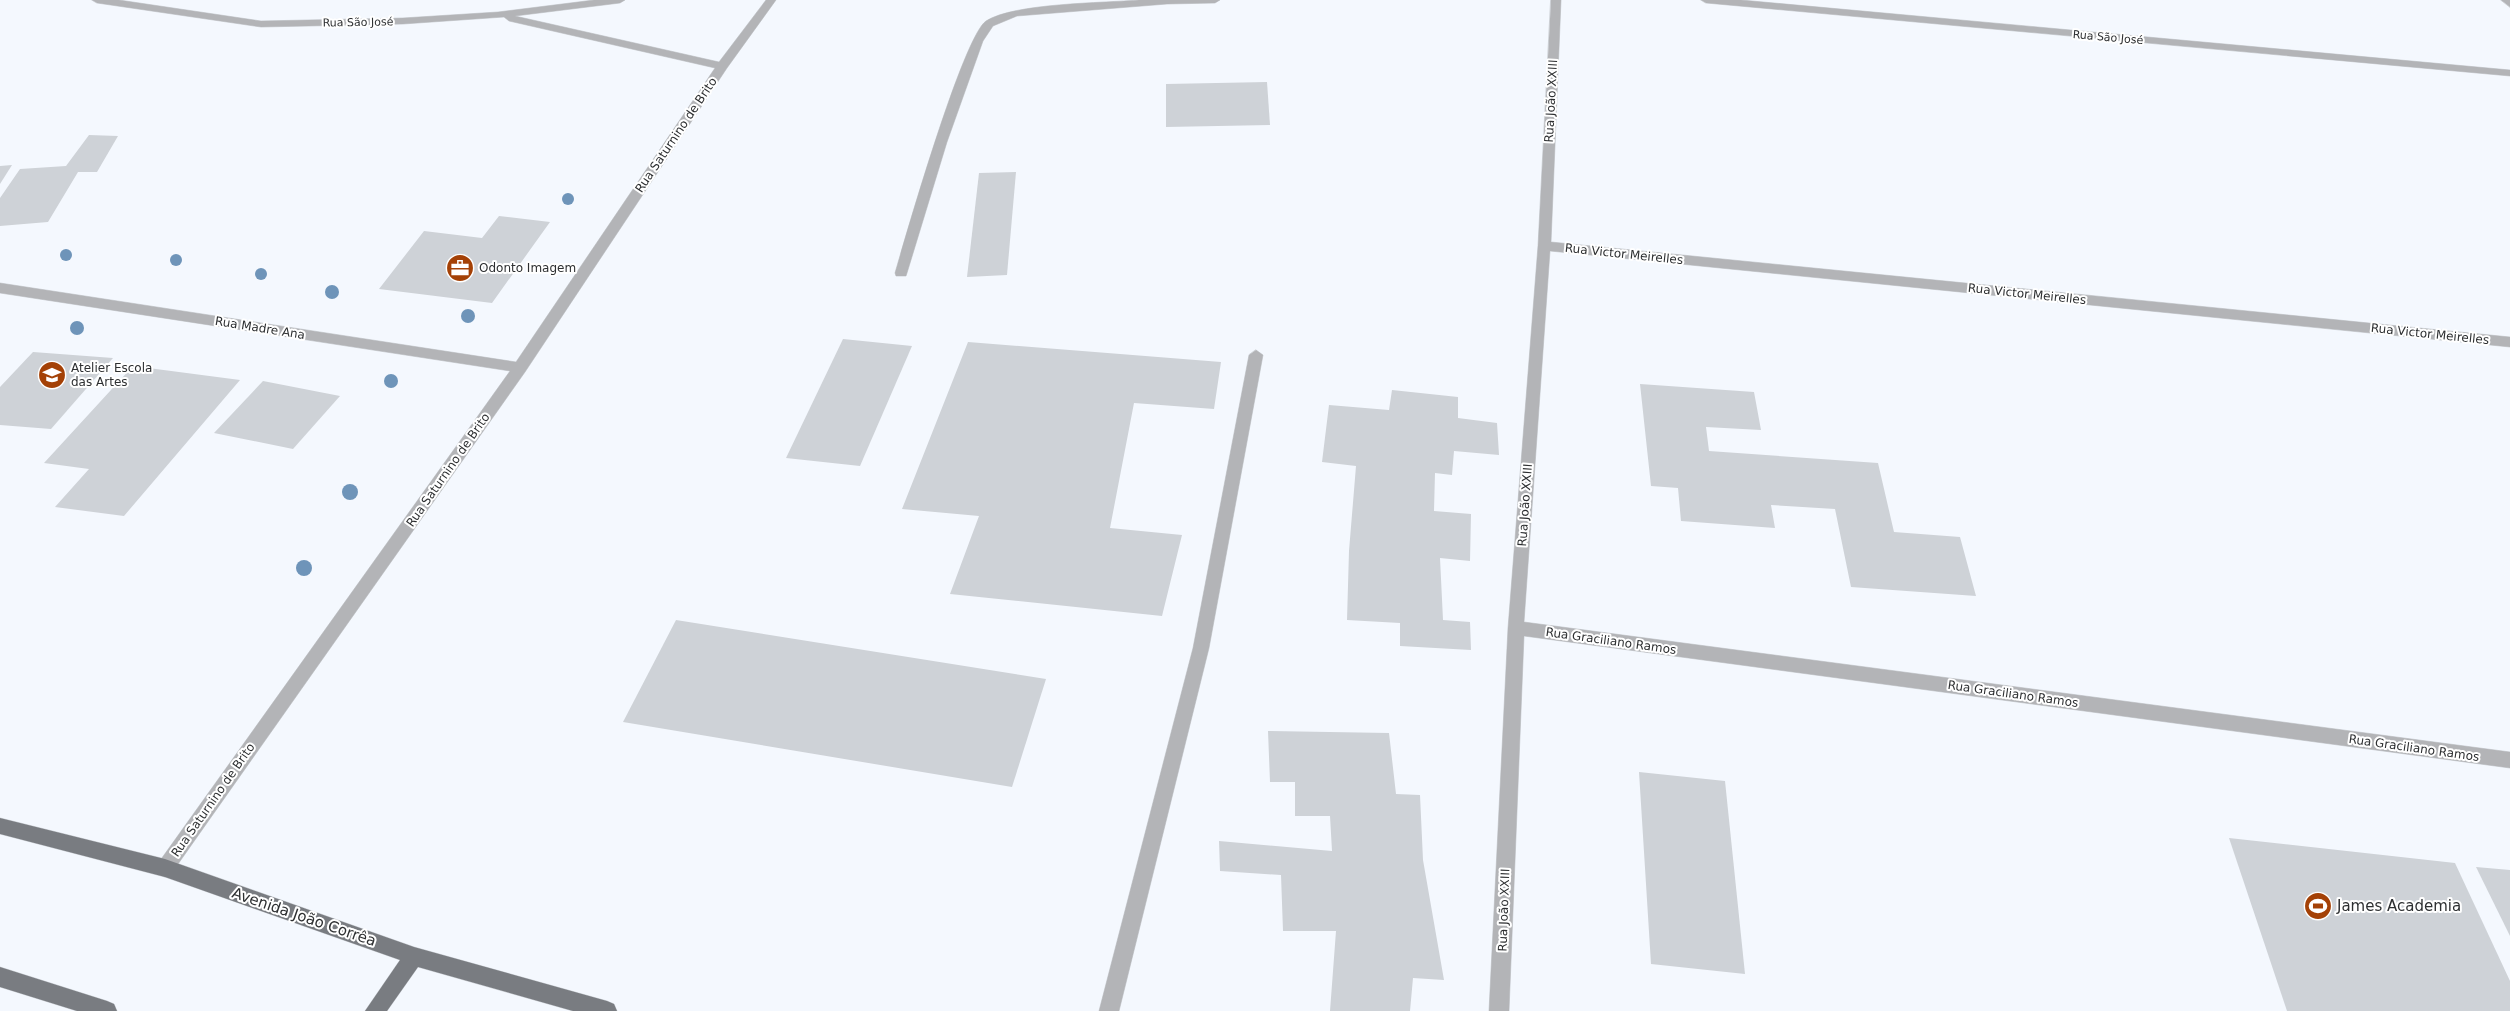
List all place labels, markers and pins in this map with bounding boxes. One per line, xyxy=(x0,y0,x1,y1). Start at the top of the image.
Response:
office icon: Odonto Imagem xyxy=(445,253,475,283)
place label: Odonto Imagem xyxy=(479,261,576,275)
school or university icon: Atelier Escola das Artes xyxy=(37,360,67,390)
place label: Atelier Escola das Artes xyxy=(71,361,152,389)
sports icon: James Academia xyxy=(2303,891,2333,921)
place label: James Academia xyxy=(2336,897,2461,915)

